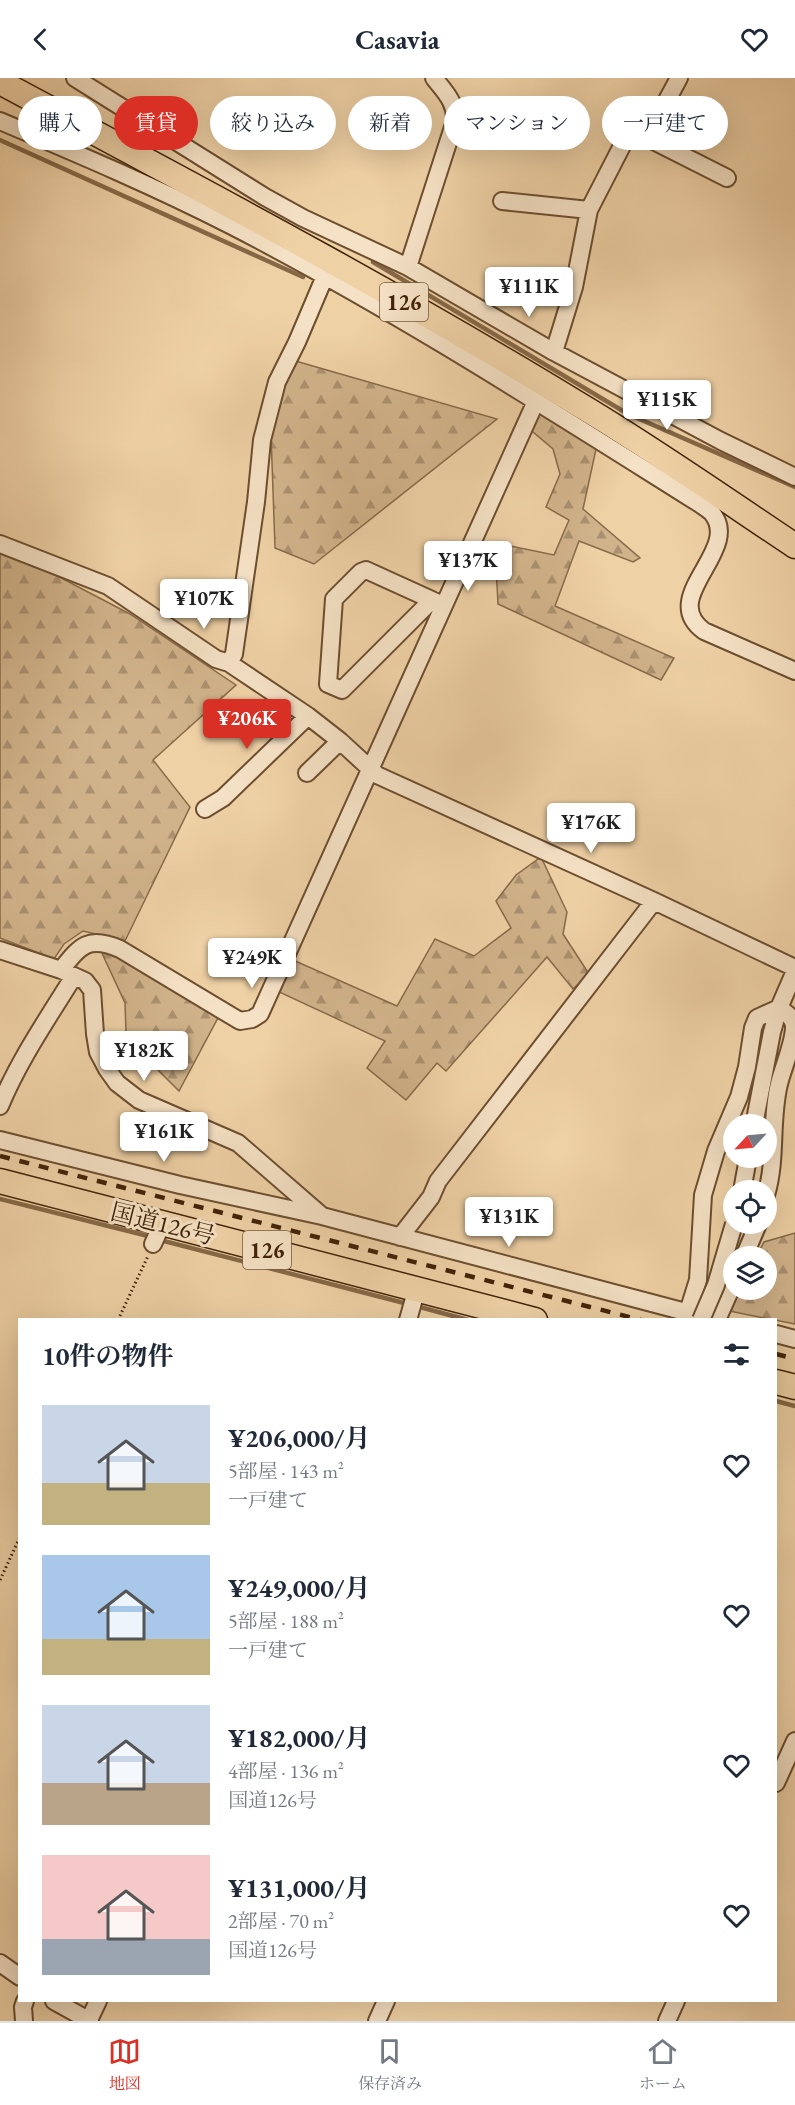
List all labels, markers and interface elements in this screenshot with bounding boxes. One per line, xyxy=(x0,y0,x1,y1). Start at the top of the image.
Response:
text: Casavia xyxy=(355,22,440,57)
icon: back xyxy=(24,23,57,56)
icon: heart xyxy=(738,23,771,56)
chip: 購入 xyxy=(18,96,102,150)
chip: 賃貸 xyxy=(114,96,198,150)
chip: 絞り込み xyxy=(210,96,336,150)
chip: 新着 xyxy=(348,96,432,150)
chip: マンション xyxy=(444,96,590,150)
chip: 一戸建て xyxy=(602,96,728,150)
pin: ¥111K xyxy=(487,267,571,318)
text: ¥111K xyxy=(499,273,559,299)
road number: 126 xyxy=(380,283,428,321)
pin: ¥115K xyxy=(625,380,709,431)
text: ¥115K xyxy=(637,386,697,412)
pin: ¥137K xyxy=(426,541,510,592)
text: ¥137K xyxy=(438,547,498,573)
pin: ¥107K xyxy=(162,579,246,630)
text: ¥107K xyxy=(174,585,234,611)
pin: ¥206K xyxy=(205,699,289,750)
text: ¥206K xyxy=(217,705,277,731)
pin: ¥176K xyxy=(549,803,633,854)
text: ¥176K xyxy=(561,809,621,835)
pin: ¥249K xyxy=(210,938,294,989)
text: ¥249K xyxy=(222,944,282,970)
pin: ¥182K xyxy=(102,1031,186,1082)
text: ¥182K xyxy=(114,1037,174,1063)
pin: ¥161K xyxy=(122,1112,206,1163)
north arrow xyxy=(723,1114,777,1168)
map controls xyxy=(723,1114,777,1300)
text: ¥161K xyxy=(134,1118,194,1144)
button: locate xyxy=(723,1180,777,1234)
street label: 国道126号 xyxy=(108,1196,219,1251)
pin: ¥131K xyxy=(467,1197,551,1248)
text: ¥131K xyxy=(479,1203,539,1229)
road number: 126 xyxy=(243,1231,291,1269)
button: layers xyxy=(723,1246,777,1300)
icon: filters xyxy=(720,1338,753,1371)
text: 10件の物件 xyxy=(42,1339,174,1373)
text: ¥206,000/月 xyxy=(228,1421,370,1455)
icon: home xyxy=(90,1429,162,1501)
icon: heart xyxy=(720,1449,753,1482)
text: 5部屋 · 143 m² xyxy=(228,1458,344,1484)
text: 一戸建て xyxy=(228,1487,308,1513)
text: ¥249,000/月 xyxy=(228,1571,370,1605)
icon: home xyxy=(90,1579,162,1651)
icon: heart xyxy=(720,1599,753,1632)
text: 5部屋 · 188 m² xyxy=(228,1608,344,1634)
text: 一戸建て xyxy=(228,1637,308,1663)
text: ¥182,000/月 xyxy=(228,1721,370,1755)
icon: home xyxy=(90,1729,162,1801)
icon: heart xyxy=(720,1749,753,1782)
text: 4部屋 · 136 m² xyxy=(228,1758,344,1784)
text: 国道126号 xyxy=(228,1787,317,1813)
text: ¥131,000/月 xyxy=(228,1871,370,1905)
icon: home xyxy=(90,1879,162,1951)
icon: heart xyxy=(720,1899,753,1932)
text: 2部屋 · 70 m² xyxy=(228,1908,334,1934)
text: 国道126号 xyxy=(228,1937,317,1963)
tab: 地図 xyxy=(108,2035,141,2094)
tab: 保存済み xyxy=(358,2035,422,2094)
tab: ホーム xyxy=(639,2035,687,2094)

